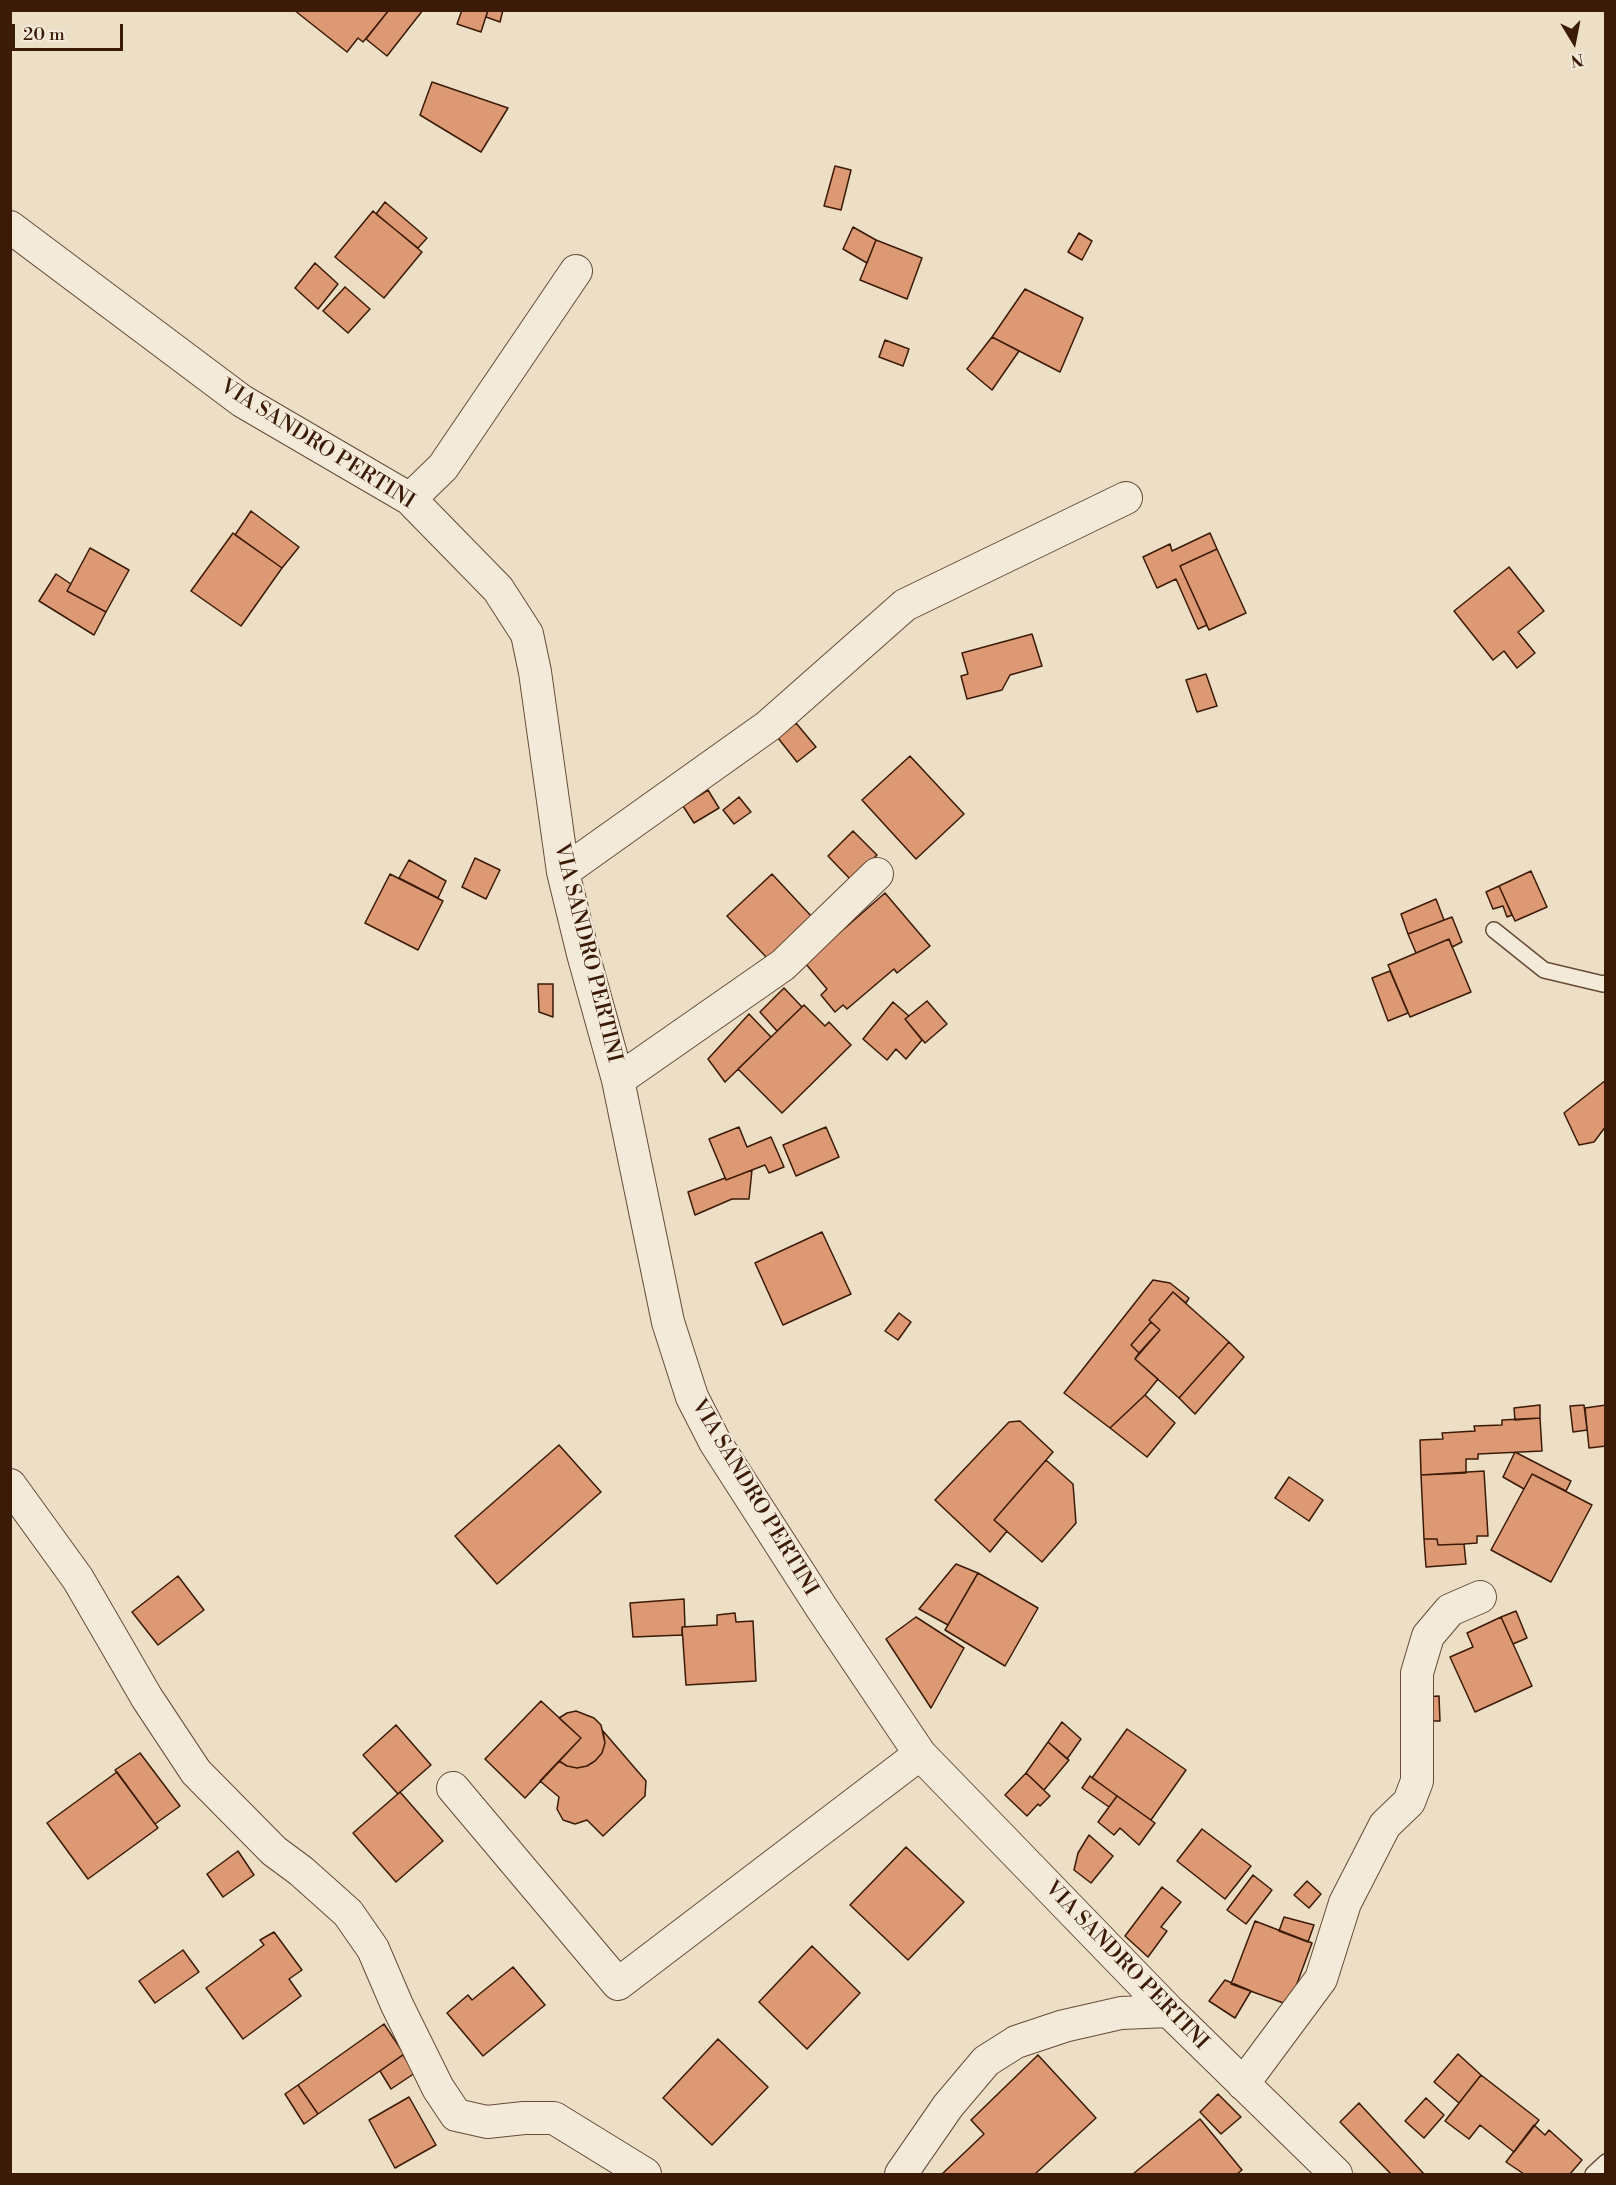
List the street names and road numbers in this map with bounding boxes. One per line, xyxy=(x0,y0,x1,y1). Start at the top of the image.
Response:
street label: VIA SANDRO PERTINI xyxy=(215,375,419,515)
street label: VIA SANDRO PERTINI xyxy=(548,841,626,1065)
street label: VIA SANDRO PERTINI xyxy=(685,1395,823,1601)
street label: VIA SANDRO PERTINI xyxy=(1039,1876,1213,2056)

